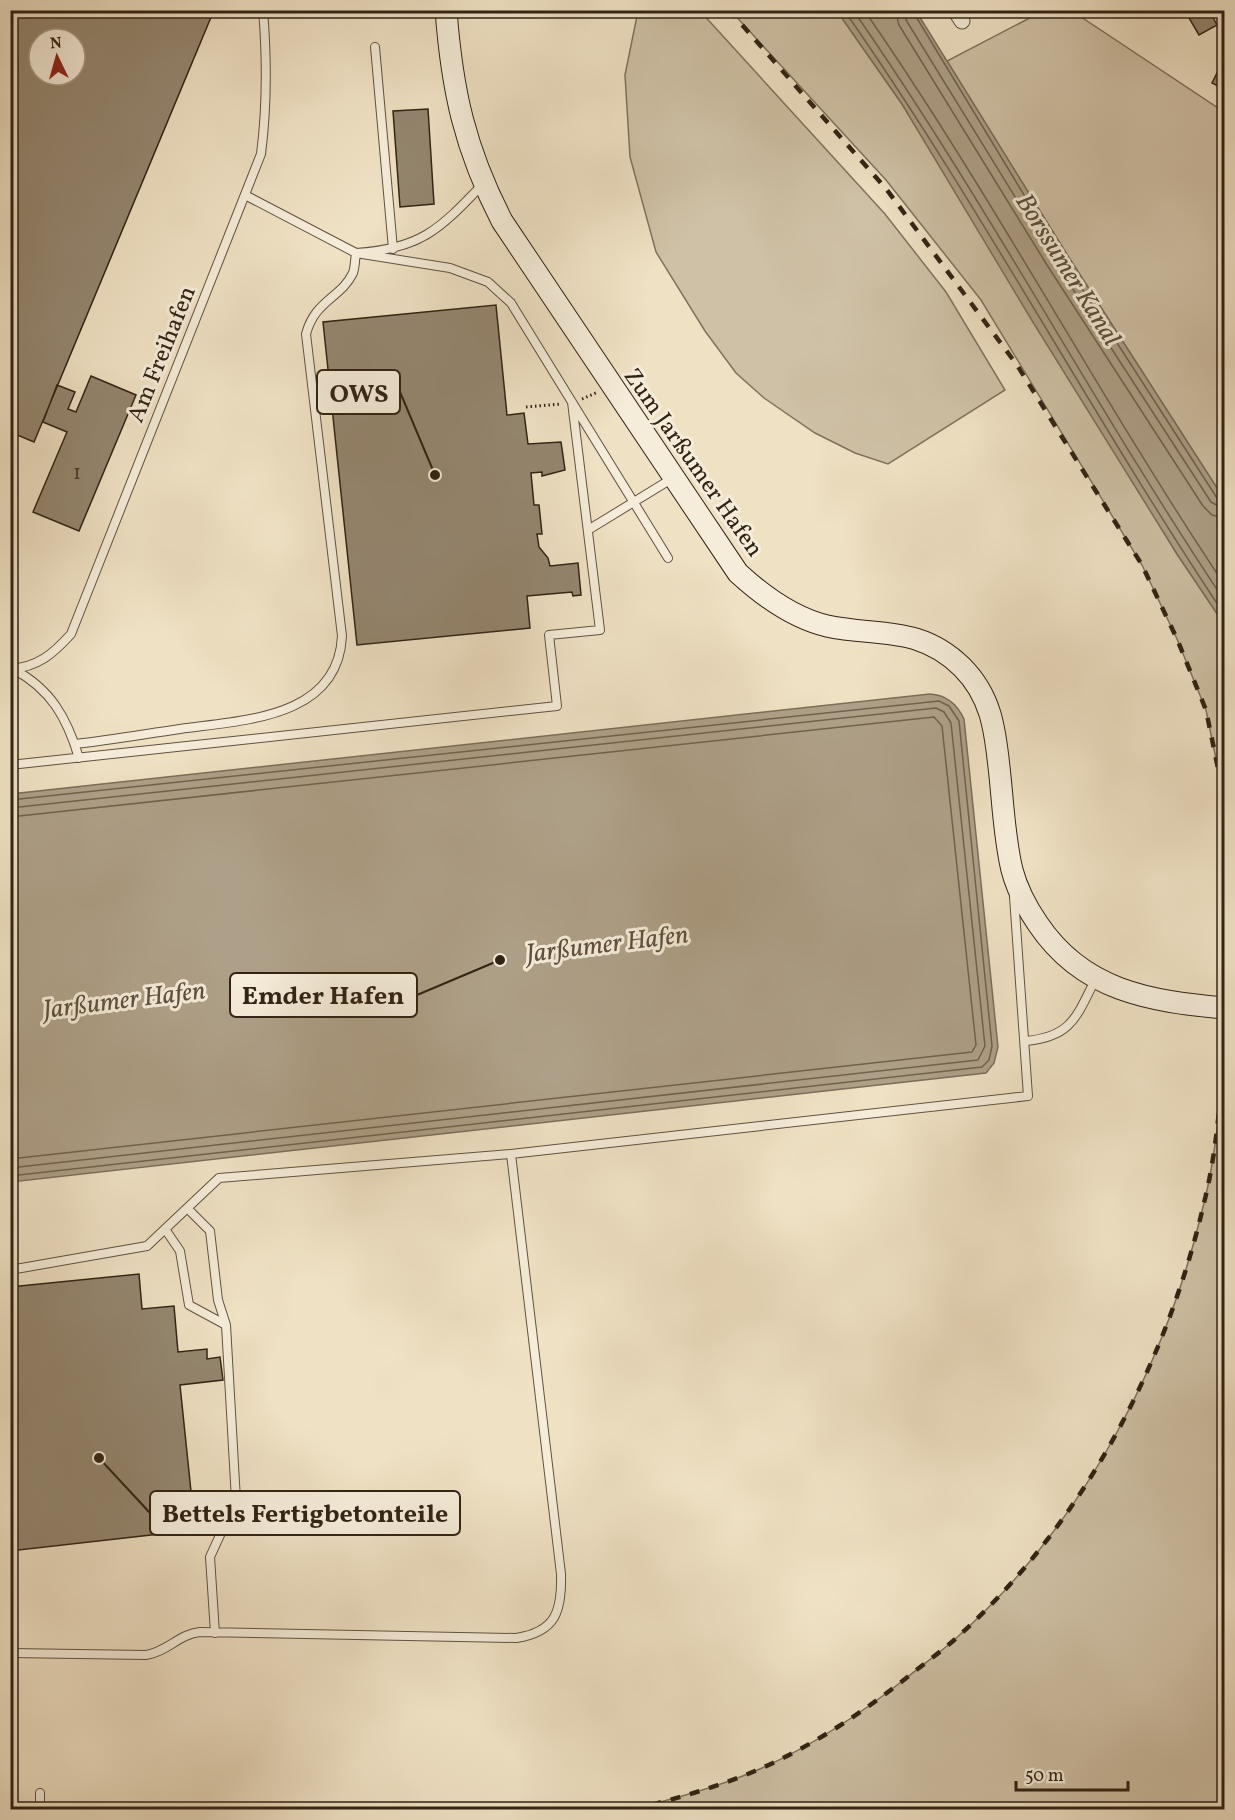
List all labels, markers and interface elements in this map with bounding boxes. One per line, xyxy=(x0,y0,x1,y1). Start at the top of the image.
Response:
north arrow xyxy=(27,27,87,87)
text: N xyxy=(49,33,63,56)
water label: Borssumer Kanal xyxy=(1006,187,1129,354)
street label: Am Freihafen xyxy=(120,281,206,428)
street label: Zum Jarßumer Hafen xyxy=(614,362,771,565)
callout: OWS xyxy=(317,370,400,414)
text: OWS xyxy=(330,377,388,413)
house number: 1 xyxy=(73,459,81,488)
water label: Jarßumer Hafen xyxy=(521,917,690,973)
water label: Jarßumer Hafen xyxy=(38,973,207,1029)
callout: Emder Hafen xyxy=(230,973,417,1017)
text: Emder Hafen xyxy=(242,979,404,1015)
callout: Bettels Fertigbetonteile xyxy=(150,1491,460,1535)
text: Bettels Fertigbetonteile xyxy=(162,1497,448,1533)
scale bar xyxy=(1016,1754,1128,1792)
text: 50 m xyxy=(1025,1764,1064,1789)

